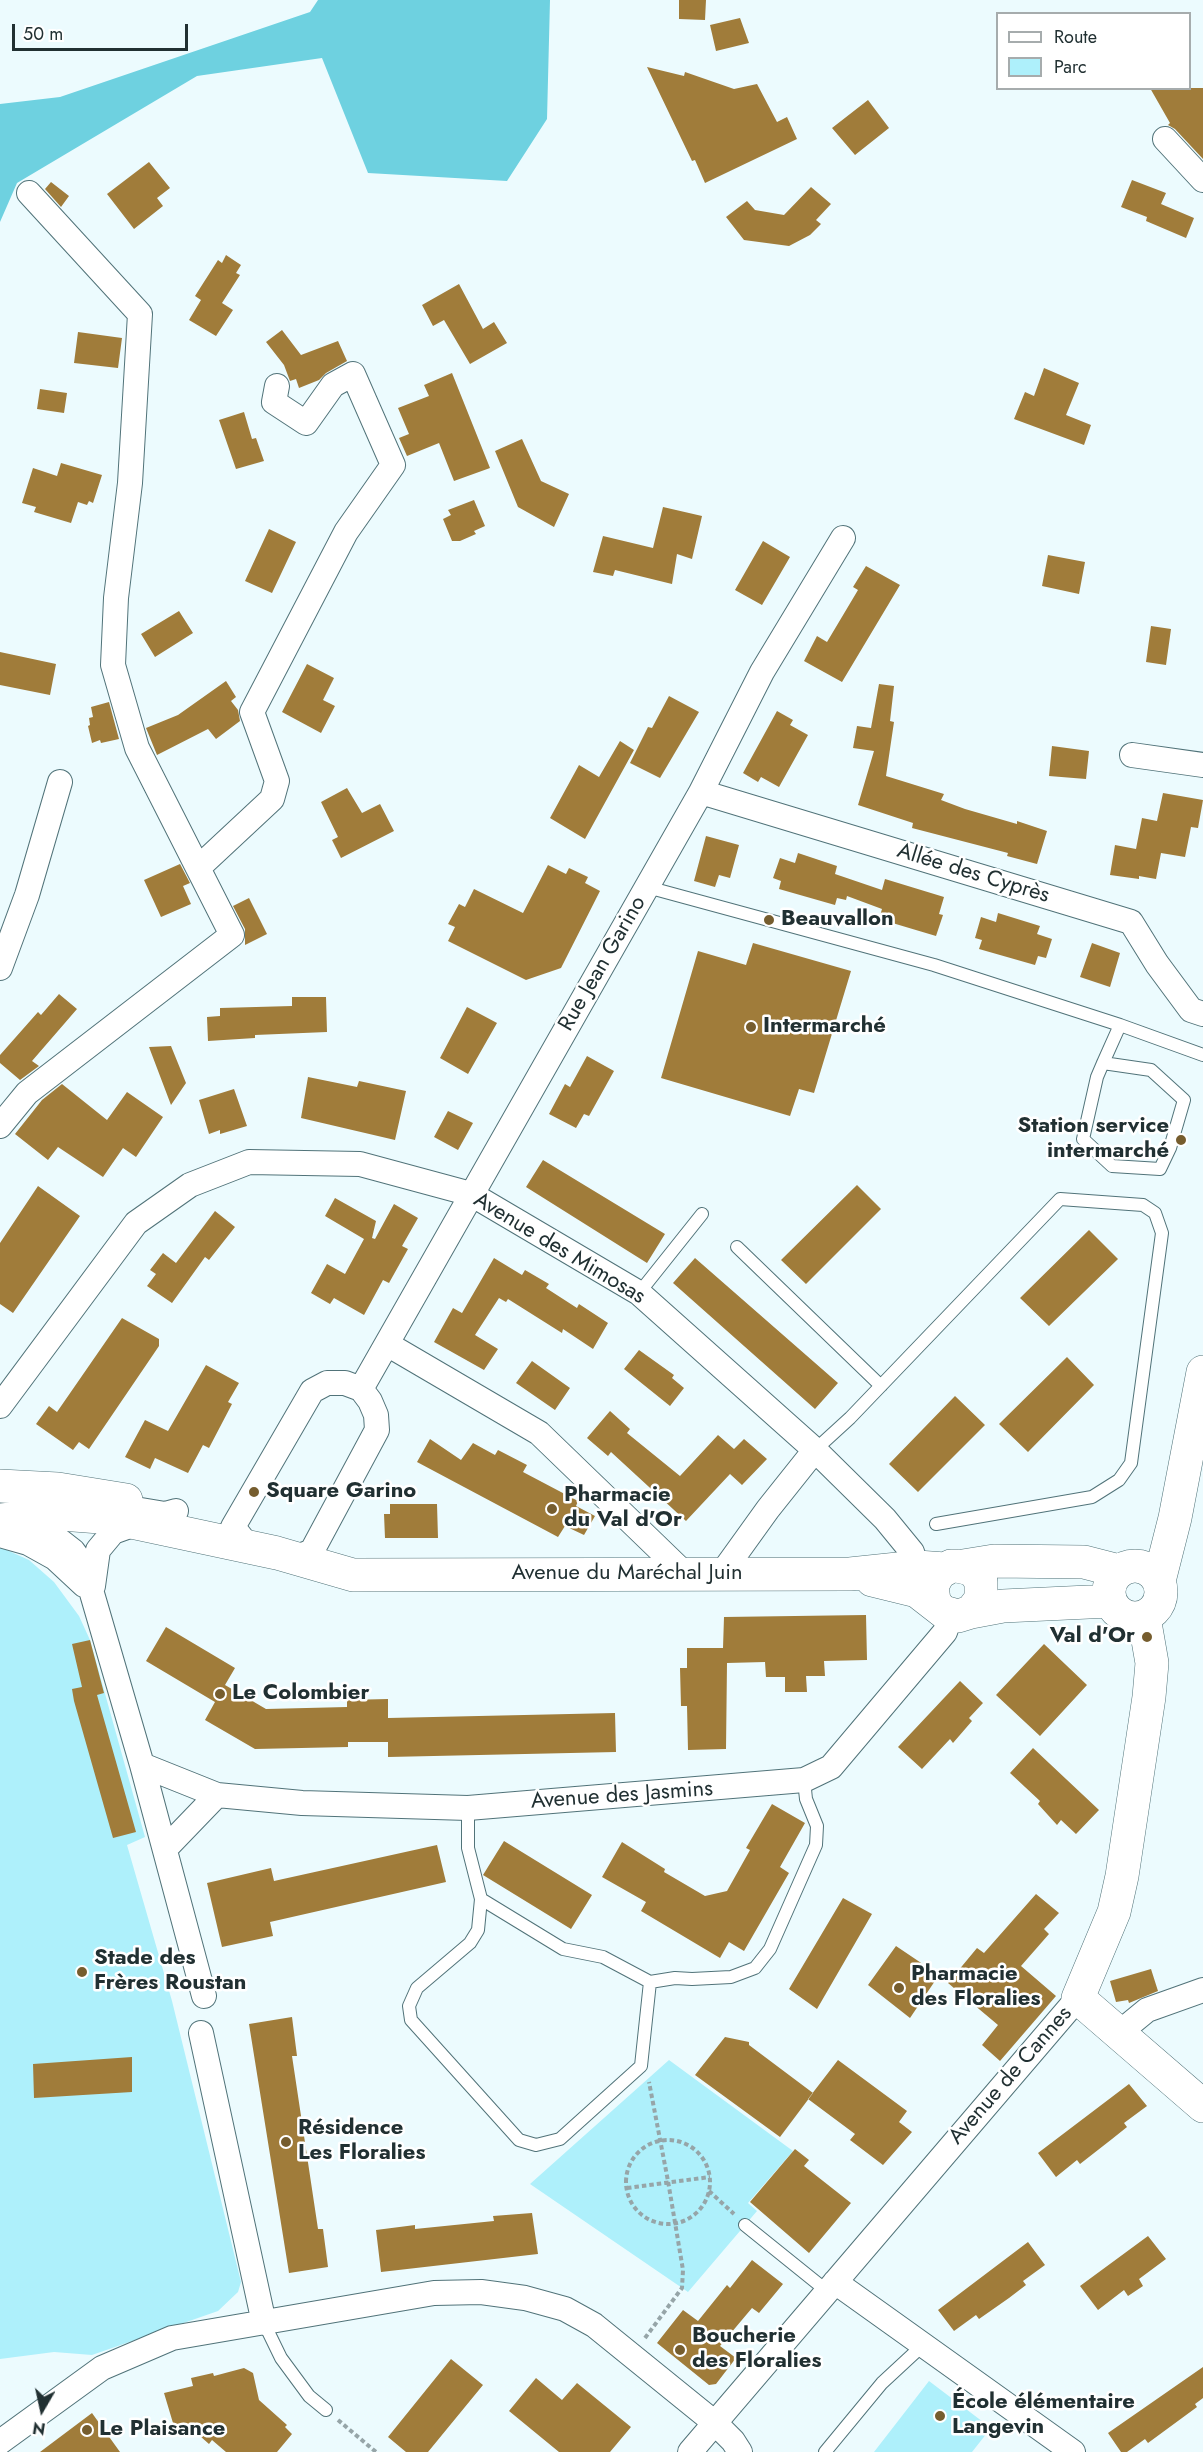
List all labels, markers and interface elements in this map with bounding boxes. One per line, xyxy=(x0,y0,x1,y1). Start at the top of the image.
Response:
scale bar xyxy=(15,12,190,50)
legend xyxy=(996,12,1191,90)
text: 50 m xyxy=(23,21,63,47)
text: Route xyxy=(1054,24,1097,50)
text: Parc xyxy=(1054,54,1087,80)
street label: Allée des Cyprès xyxy=(894,838,1052,910)
street label: Rue Jean Garino xyxy=(554,892,652,1036)
place label: Beauvallon xyxy=(781,907,894,933)
marker: Beauvallon xyxy=(762,913,776,927)
place label: Intermarché xyxy=(763,1014,886,1040)
marker: Intermarché xyxy=(744,1020,758,1034)
place label: Station service intermarché xyxy=(1018,1114,1169,1166)
marker: Station service intermarché xyxy=(1174,1133,1188,1147)
street label: Avenue des Mimosas xyxy=(468,1187,650,1311)
place label: Square Garino xyxy=(266,1479,416,1505)
place label: Pharmacie du Val d'Or xyxy=(564,1483,682,1534)
marker: Square Garino xyxy=(247,1485,261,1499)
marker: Pharmacie du Val d'Or xyxy=(545,1502,559,1516)
street label: Avenue du Maréchal Juin xyxy=(511,1561,743,1587)
place label: Val d'Or xyxy=(1050,1624,1135,1650)
marker: Val d'Or xyxy=(1140,1630,1154,1644)
place label: Le Colombier xyxy=(232,1681,369,1707)
marker: Le Colombier xyxy=(213,1687,227,1701)
street label: Avenue des Jasmins xyxy=(530,1776,714,1816)
place label: Stade des Frères Roustan xyxy=(94,1946,246,1998)
place label: Pharmacie des Floralies xyxy=(911,1962,1040,2014)
marker: Stade des Frères Roustan xyxy=(75,1965,89,1979)
marker: Pharmacie des Floralies xyxy=(892,1981,906,1995)
street label: Avenue de Cannes xyxy=(944,2001,1078,2151)
place label: Résidence Les Floralies xyxy=(298,2116,425,2168)
marker: Résidence Les Floralies xyxy=(279,2135,293,2149)
place label: Boucherie des Floralies xyxy=(692,2324,821,2376)
marker: Boucherie des Floralies xyxy=(673,2343,687,2357)
north arrow xyxy=(12,2380,72,2440)
place label: École élémentaire Langevin xyxy=(952,2390,1135,2442)
marker: École élémentaire Langevin xyxy=(933,2409,947,2423)
text: N xyxy=(31,2416,47,2441)
place label: Le Plaisance xyxy=(99,2417,225,2443)
marker: Le Plaisance xyxy=(80,2423,94,2437)

